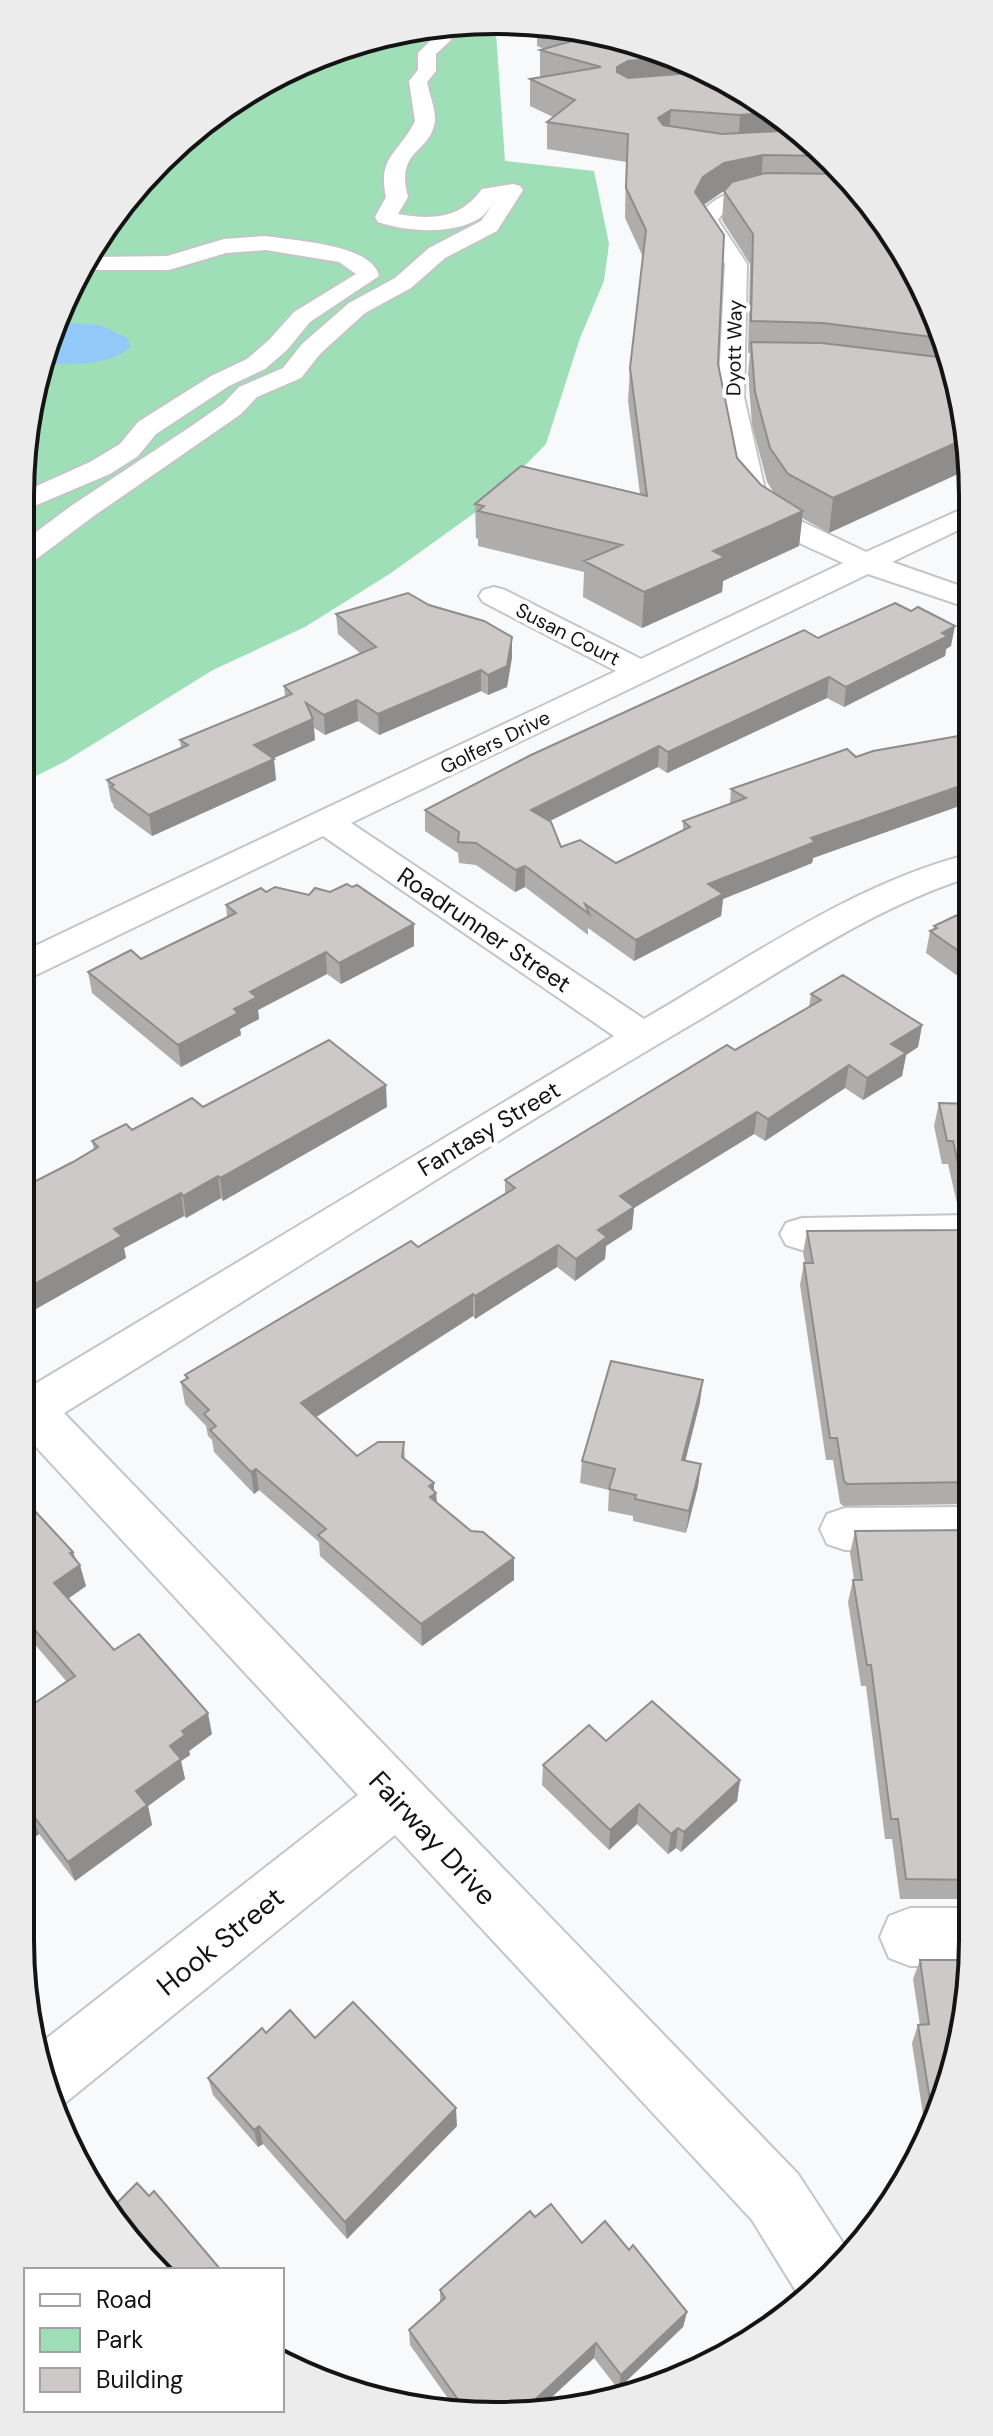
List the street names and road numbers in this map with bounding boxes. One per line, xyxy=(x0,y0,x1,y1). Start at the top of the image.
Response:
street label: Dyott Way xyxy=(720,300,748,396)
street label: Susan Court xyxy=(511,597,625,671)
street label: Golfers Drive xyxy=(436,704,554,780)
street label: Roadrunner Street xyxy=(391,860,577,999)
street label: Fantasy Street xyxy=(412,1074,566,1183)
street label: Fairway Drive xyxy=(361,1763,505,1914)
street label: Hook Street xyxy=(149,1879,291,2004)

